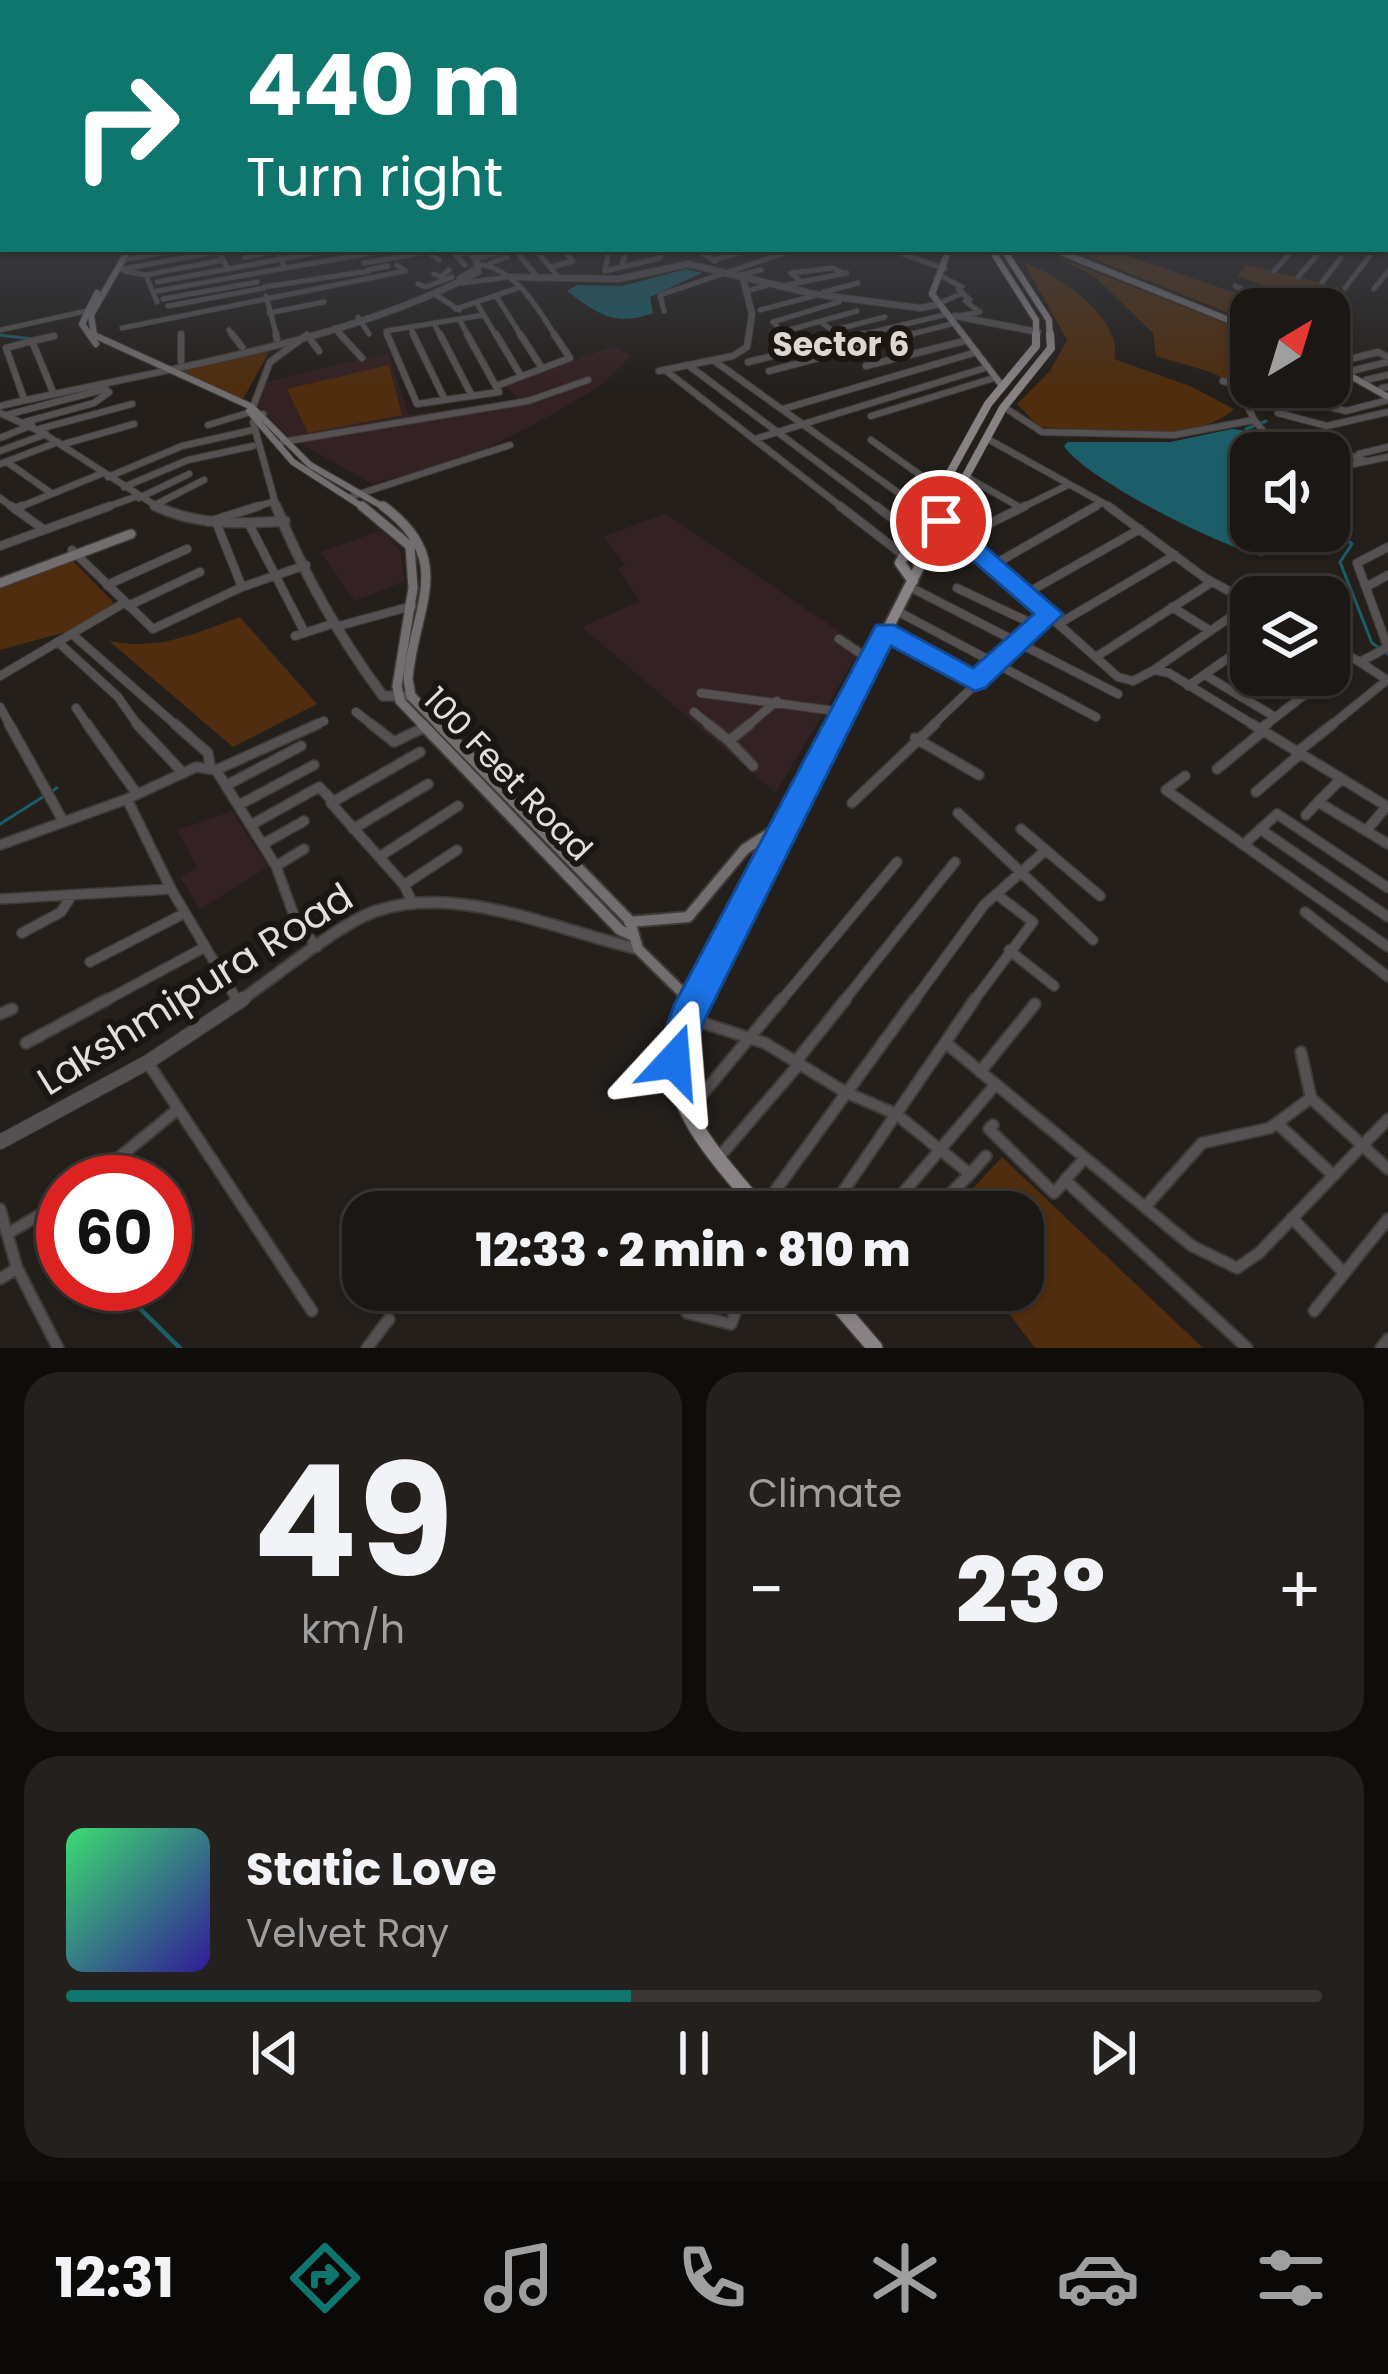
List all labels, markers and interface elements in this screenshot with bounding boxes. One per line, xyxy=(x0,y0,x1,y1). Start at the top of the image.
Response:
text: 440 m xyxy=(246,27,521,144)
icon: right xyxy=(48,48,204,204)
text: Turn right xyxy=(246,139,503,215)
north arrow xyxy=(1230,288,1350,408)
map controls xyxy=(1230,288,1350,696)
district label: Sector 6 xyxy=(772,321,910,368)
button: sound xyxy=(1230,432,1350,552)
pin xyxy=(890,470,992,572)
icon: arrive xyxy=(908,488,974,554)
button: layers xyxy=(1230,576,1350,696)
street label: 100 Feet Road xyxy=(413,677,603,871)
street label: Lakshmipura Road xyxy=(27,870,363,1108)
position arrow xyxy=(611,998,737,1124)
speed limit sign: 60 xyxy=(36,1155,192,1311)
text: 12:33 · 2 min · 810 m xyxy=(476,1219,910,1282)
text: 49 xyxy=(252,1412,454,1631)
text: Climate xyxy=(748,1466,902,1521)
text: 23° xyxy=(956,1527,1105,1654)
text: − xyxy=(748,1544,784,1636)
text: + xyxy=(1277,1544,1322,1636)
text: km/h xyxy=(301,1602,405,1657)
text: Static Love xyxy=(246,1838,497,1901)
text: Velvet Ray xyxy=(246,1906,449,1961)
icon: previous xyxy=(242,2020,308,2086)
icon: pause xyxy=(661,2020,727,2086)
icon: next xyxy=(1080,2020,1146,2086)
icon: directions xyxy=(283,2236,367,2320)
icon: music xyxy=(477,2236,561,2320)
icon: phone xyxy=(670,2236,754,2320)
icon: climate xyxy=(863,2236,947,2320)
icon: car xyxy=(1056,2236,1140,2320)
icon: filters xyxy=(1249,2236,1333,2320)
text: 12:31 xyxy=(55,2240,174,2316)

